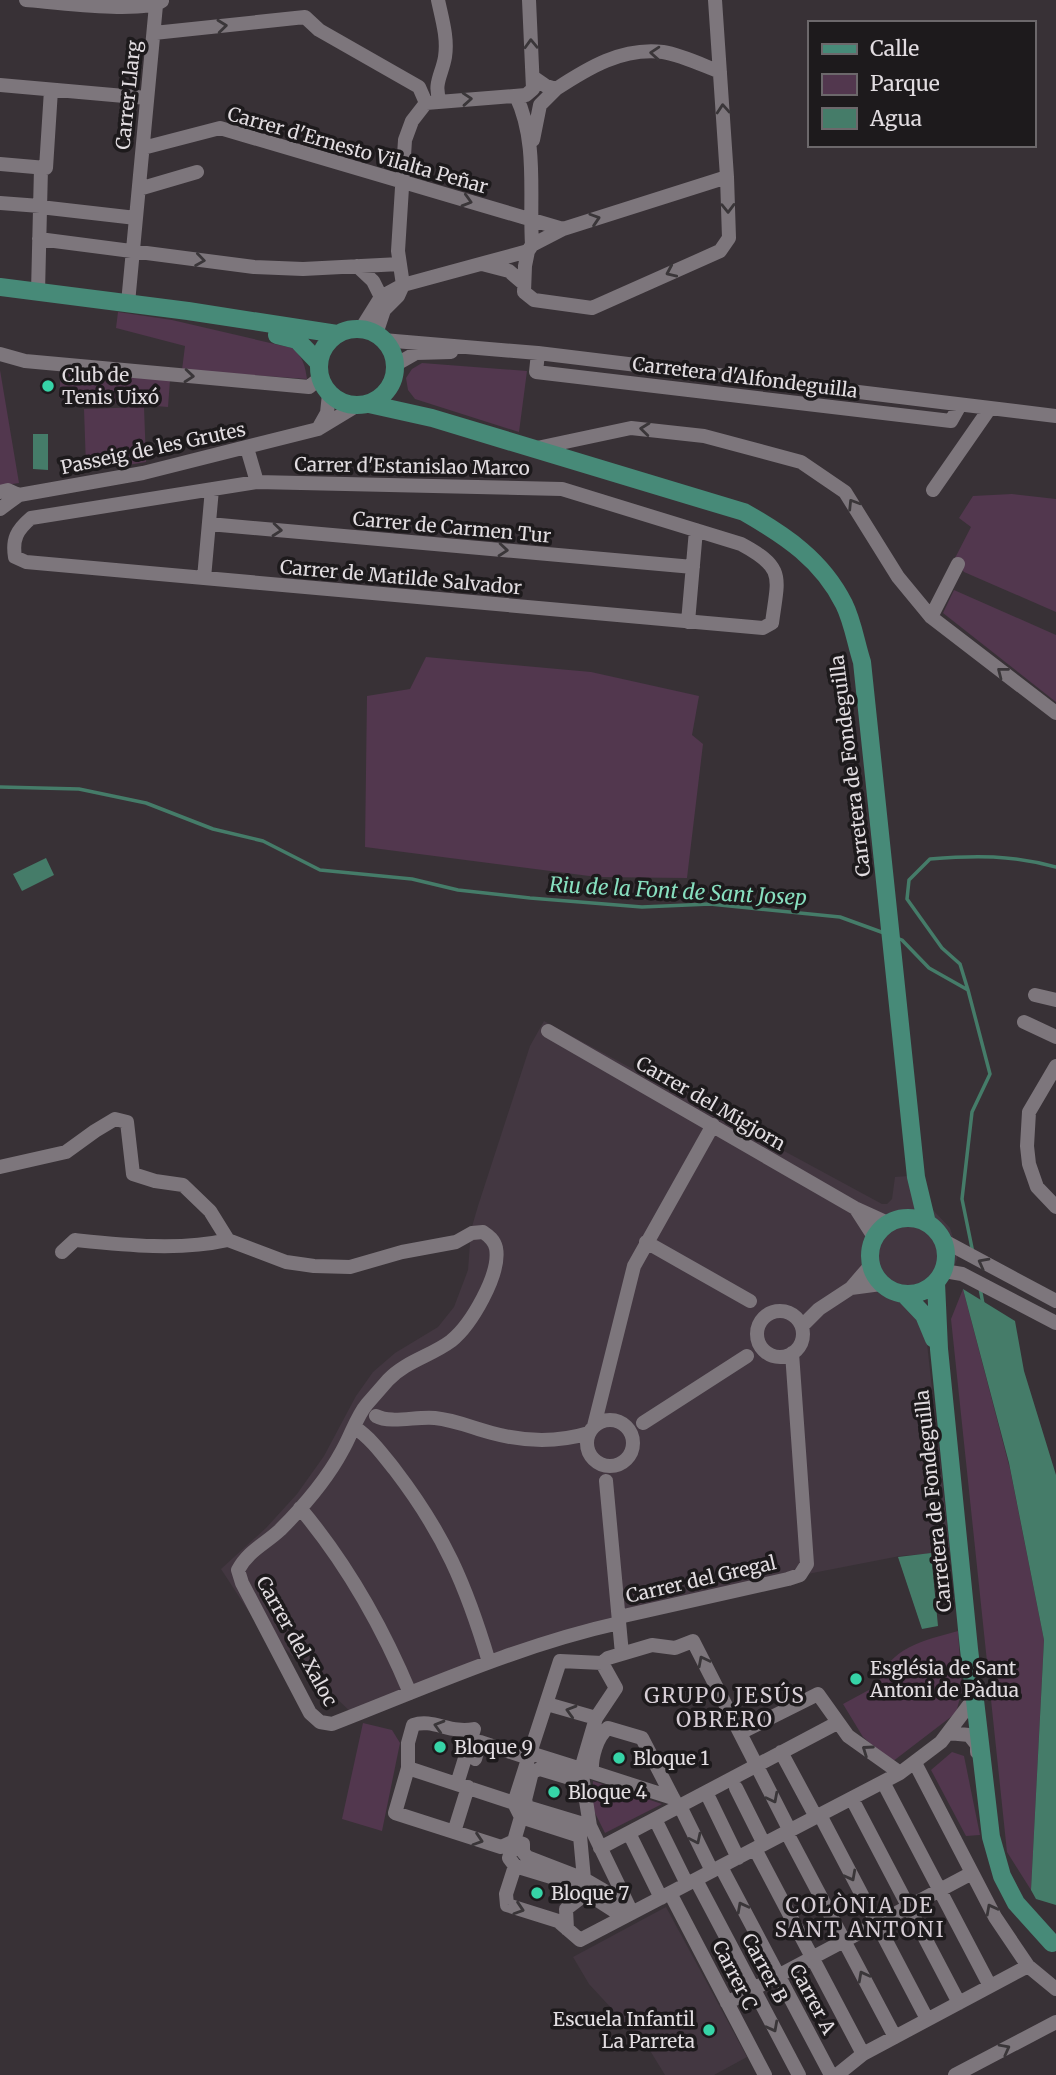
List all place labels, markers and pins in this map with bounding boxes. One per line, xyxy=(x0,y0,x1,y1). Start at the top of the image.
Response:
place label: Club de Tenis Uixó xyxy=(62,363,159,409)
marker: Club de Tenis Uixó xyxy=(40,378,56,394)
place label: Església de Sant Antoni de Pàdua xyxy=(869,1656,1019,1702)
marker: Església de Sant Antoni de Pàdua xyxy=(848,1671,864,1687)
place label: Bloque 9 xyxy=(454,1735,533,1759)
marker: Bloque 9 xyxy=(432,1739,448,1755)
place label: Bloque 1 xyxy=(633,1746,709,1770)
marker: Bloque 1 xyxy=(611,1750,627,1766)
place label: Bloque 4 xyxy=(568,1780,647,1804)
marker: Bloque 4 xyxy=(546,1784,562,1800)
place label: Bloque 7 xyxy=(551,1881,629,1905)
marker: Bloque 7 xyxy=(529,1885,545,1901)
place label: Escuela Infantil La Parreta xyxy=(553,2007,695,2053)
marker: Escuela Infantil La Parreta xyxy=(701,2022,717,2038)

